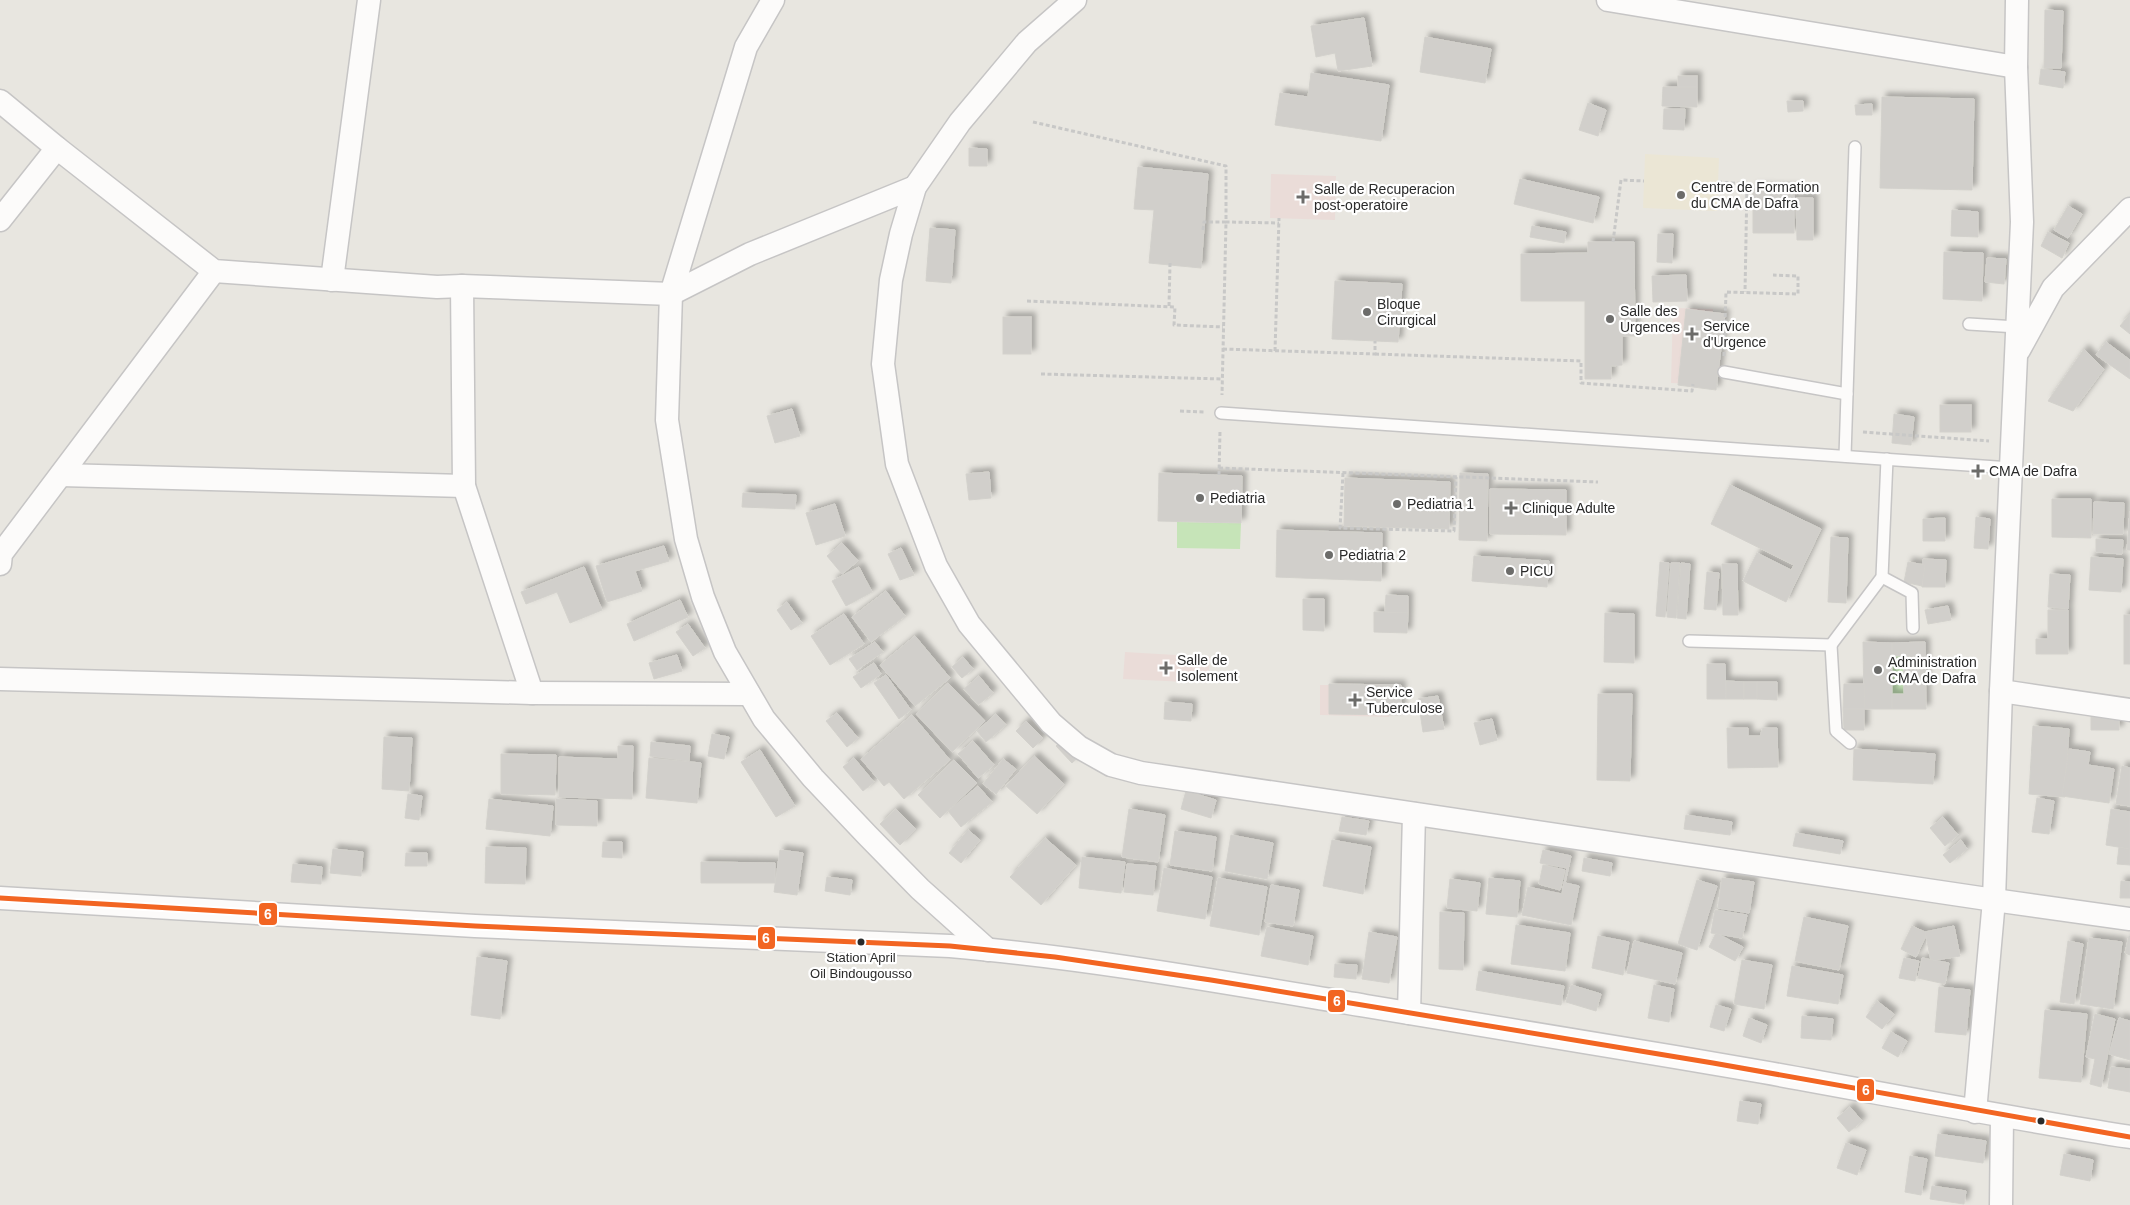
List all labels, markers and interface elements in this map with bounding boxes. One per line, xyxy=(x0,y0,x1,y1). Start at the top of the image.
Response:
place label: Centre de Formation du CMA de Dafra xyxy=(1691,179,1819,211)
place label: Salle de Recuperacion post-operatoire xyxy=(1314,181,1455,213)
marker: Centre de Formation du CMA de Dafra xyxy=(1675,189,1687,201)
marker: Salle de Recuperacion post-operatoire xyxy=(1296,190,1310,204)
place label: Bloque Cirurgical xyxy=(1377,296,1436,328)
place label: Salle des Urgences xyxy=(1620,303,1680,335)
marker: Bloque Cirurgical xyxy=(1361,306,1373,318)
marker: Salle des Urgences xyxy=(1604,313,1616,325)
place label: Service d'Urgence xyxy=(1703,318,1767,350)
marker: Service d'Urgence xyxy=(1685,327,1699,341)
place label: CMA de Dafra xyxy=(1989,463,2077,479)
marker: CMA de Dafra xyxy=(1971,464,1985,478)
place label: Pediatria xyxy=(1210,490,1265,506)
marker: Pediatria xyxy=(1194,492,1206,504)
place label: Pediatria 1 xyxy=(1407,496,1474,512)
marker: Pediatria 1 xyxy=(1391,498,1403,510)
place label: Clinique Adulte xyxy=(1522,500,1616,516)
marker: Clinique Adulte xyxy=(1504,501,1518,515)
place label: Pediatria 2 xyxy=(1339,547,1406,563)
marker: Pediatria 2 xyxy=(1323,549,1335,561)
place label: PICU xyxy=(1520,563,1553,579)
marker: PICU xyxy=(1504,565,1516,577)
place label: Salle de Isolement xyxy=(1177,652,1238,684)
place label: Administration CMA de Dafra xyxy=(1888,654,1977,686)
marker: Salle de Isolement xyxy=(1159,661,1173,675)
marker: Administration CMA de Dafra xyxy=(1872,664,1884,676)
place label: Service Tuberculose xyxy=(1366,684,1443,716)
marker: Service Tuberculose xyxy=(1348,693,1362,707)
line badge: 6 xyxy=(258,902,278,926)
text: 6 xyxy=(264,906,272,922)
line badge: 6 xyxy=(757,926,776,950)
text: 6 xyxy=(762,930,770,946)
marker: Station April Oil Bindougousso xyxy=(856,937,866,947)
place label: Station April Oil Bindougousso xyxy=(810,950,912,981)
line badge: 6 xyxy=(1327,989,1346,1013)
text: 6 xyxy=(1333,993,1341,1009)
line badge: 6 xyxy=(1856,1078,1875,1102)
text: 6 xyxy=(1862,1082,1870,1098)
unlabelled marker xyxy=(2036,1116,2046,1126)

